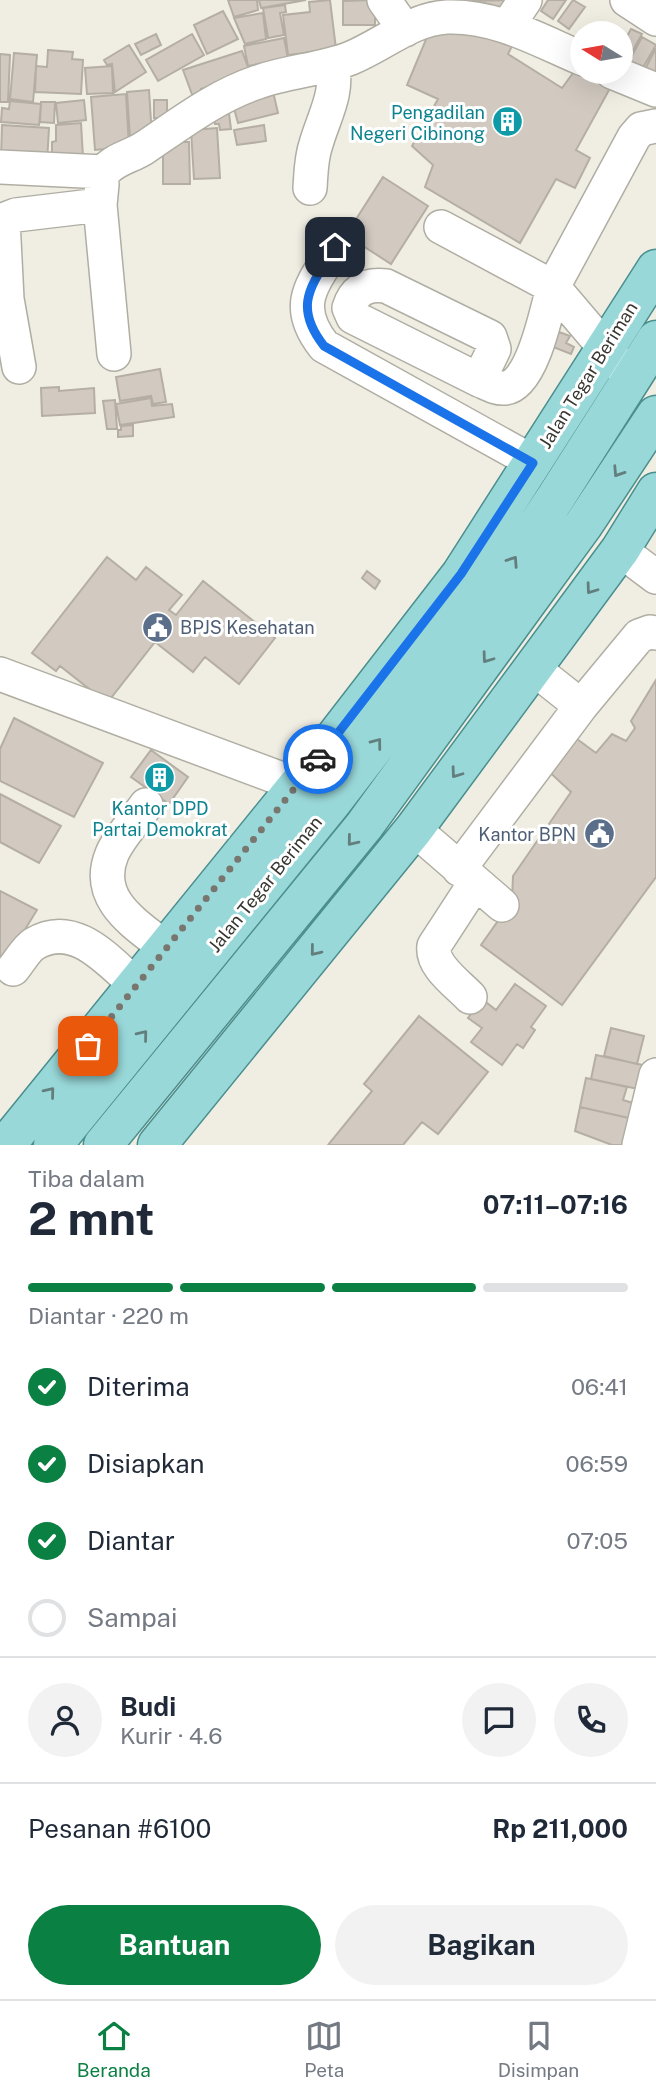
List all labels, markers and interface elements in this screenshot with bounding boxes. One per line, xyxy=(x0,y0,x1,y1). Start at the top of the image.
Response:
north arrow xyxy=(570,21,634,84)
map controls xyxy=(570,21,633,84)
place label: Pengadilan Negeri Cibinong xyxy=(350,102,485,144)
building icon: Pengadilan Negeri Cibinong xyxy=(491,105,525,139)
pin xyxy=(305,217,365,277)
icon: home xyxy=(316,228,354,266)
street label: Jalan Tegar Beriman xyxy=(534,298,642,452)
one-way arrow xyxy=(614,464,627,477)
one-way arrow xyxy=(505,556,518,569)
one-way arrow xyxy=(586,582,599,594)
public building icon: BPJS Kesehatan xyxy=(140,610,174,644)
place label: BPJS Kesehatan xyxy=(180,617,315,638)
one-way arrow xyxy=(483,650,496,663)
courier xyxy=(283,724,353,794)
one-way arrow xyxy=(368,738,381,750)
icon: car xyxy=(299,740,337,778)
building icon: Kantor DPD Partai Demokrat xyxy=(143,760,177,794)
one-way arrow xyxy=(451,765,464,777)
place label: Kantor DPD Partai Demokrat xyxy=(92,798,228,840)
street label: Jalan Tegar Beriman xyxy=(204,812,326,956)
public building icon: Kantor BPN xyxy=(582,817,616,851)
place label: Kantor BPN xyxy=(478,824,576,845)
one-way arrow xyxy=(348,832,360,845)
one-way arrow xyxy=(311,943,323,956)
pin xyxy=(58,1016,118,1076)
icon: bag xyxy=(69,1027,107,1065)
one-way arrow xyxy=(134,1030,147,1042)
one-way arrow xyxy=(41,1088,54,1100)
text: Tiba dalam xyxy=(28,1165,145,1192)
text: 07:11–07:16 xyxy=(483,1189,628,1220)
text: 2 mnt xyxy=(28,1191,154,1245)
text: Diantar · 220 m xyxy=(28,1302,189,1329)
icon: check xyxy=(28,1368,66,1406)
text: Diterima xyxy=(87,1371,190,1402)
text: 06:41 xyxy=(571,1373,628,1400)
icon: check xyxy=(28,1445,66,1483)
text: Disiapkan xyxy=(87,1448,205,1479)
text: 06:59 xyxy=(565,1450,628,1477)
icon: check xyxy=(28,1522,66,1560)
text: Diantar xyxy=(87,1525,175,1556)
text: 07:05 xyxy=(567,1527,628,1554)
text: Sampai xyxy=(87,1602,177,1633)
button: person xyxy=(28,1683,102,1757)
button: chat xyxy=(462,1683,536,1757)
button: phone xyxy=(554,1683,628,1757)
text: Budi xyxy=(120,1691,176,1722)
text: Kurir · 4.6 xyxy=(120,1722,223,1749)
text: Pesanan #6100 xyxy=(28,1813,211,1844)
text: Rp 211,000 xyxy=(492,1813,628,1844)
button: Bantuan xyxy=(28,1905,321,1985)
button: Bagikan xyxy=(335,1905,628,1985)
tab: Beranda xyxy=(77,2017,151,2081)
tab: Peta xyxy=(304,2017,344,2081)
tab: Disimpan xyxy=(498,2017,579,2081)

